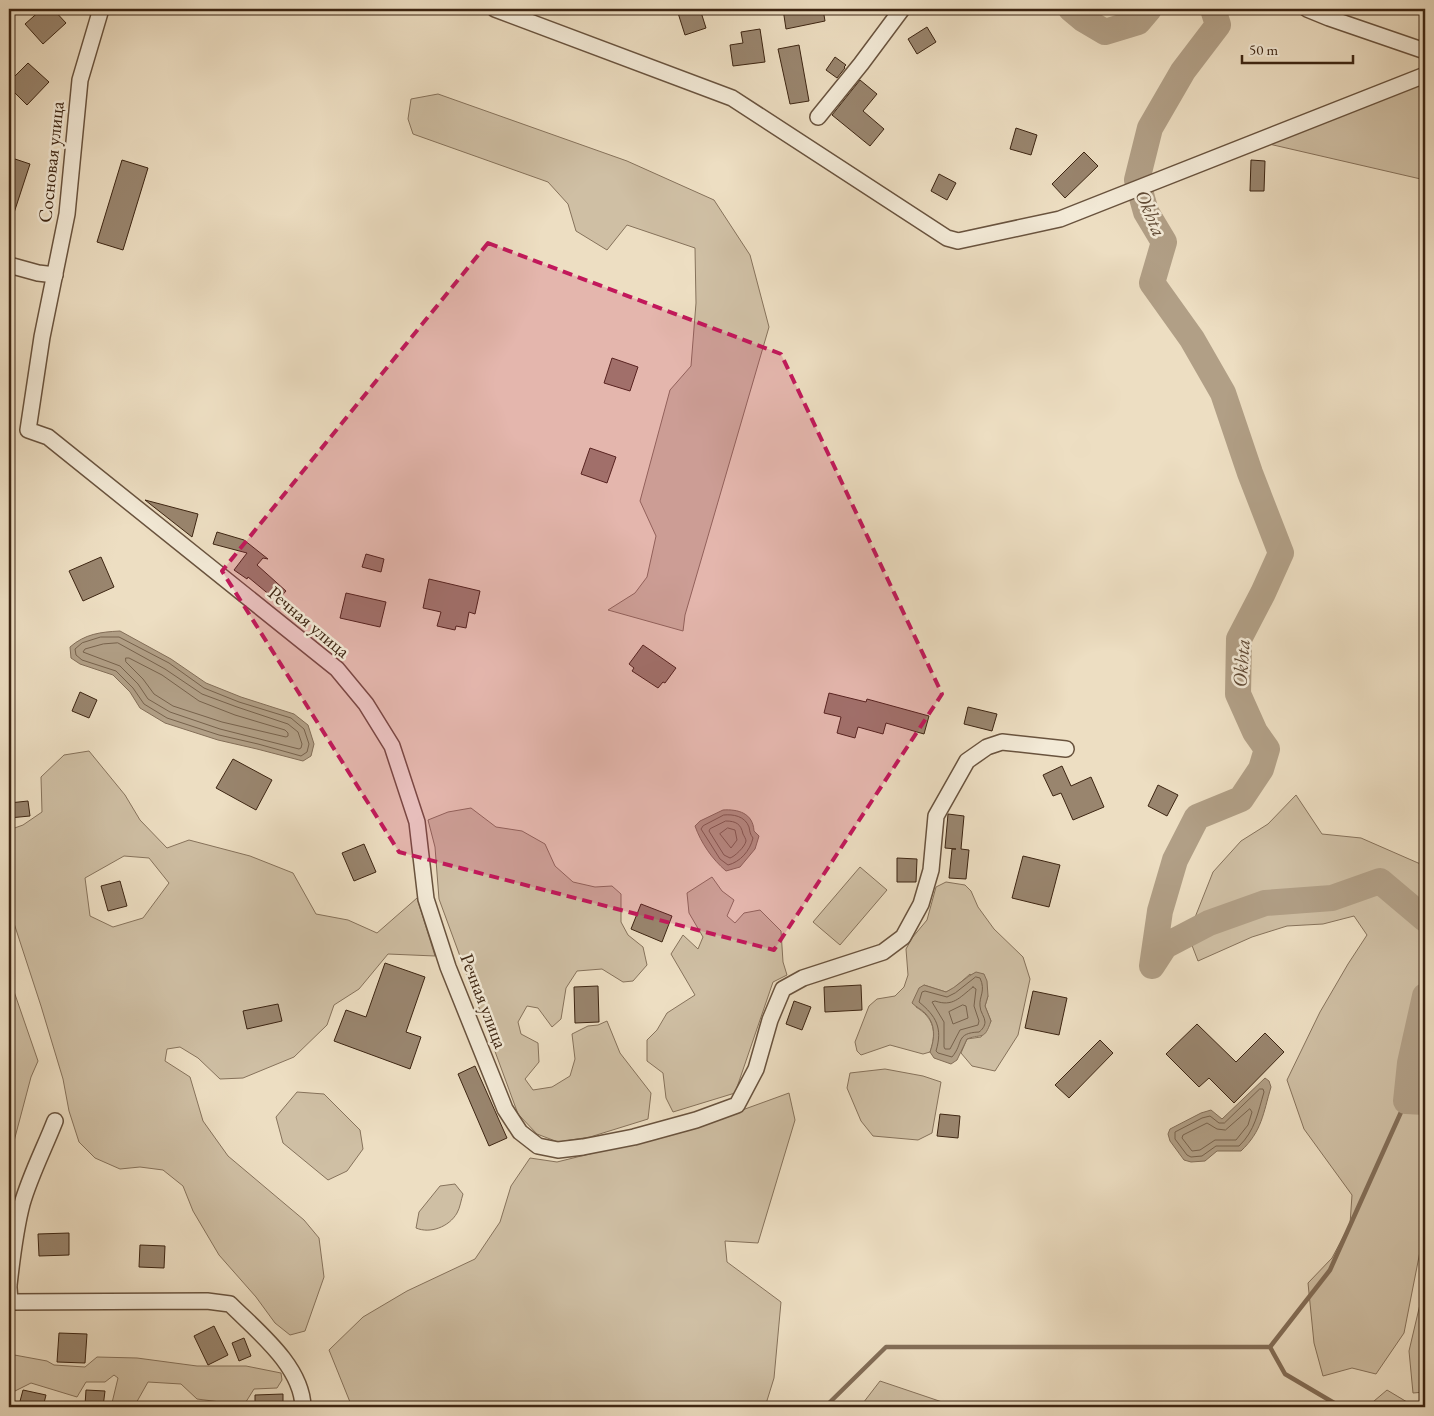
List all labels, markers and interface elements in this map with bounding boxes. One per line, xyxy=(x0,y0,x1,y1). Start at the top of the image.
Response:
scale bar xyxy=(1242,32,1353,64)
text: 50 m xyxy=(1249,40,1278,59)
street label: Сосновая улица xyxy=(32,100,70,224)
water label: Okhta xyxy=(1130,186,1172,240)
street label: Речная улица xyxy=(263,580,355,664)
water label: Okhta xyxy=(1226,638,1256,688)
street label: Речная улица xyxy=(454,950,514,1052)

